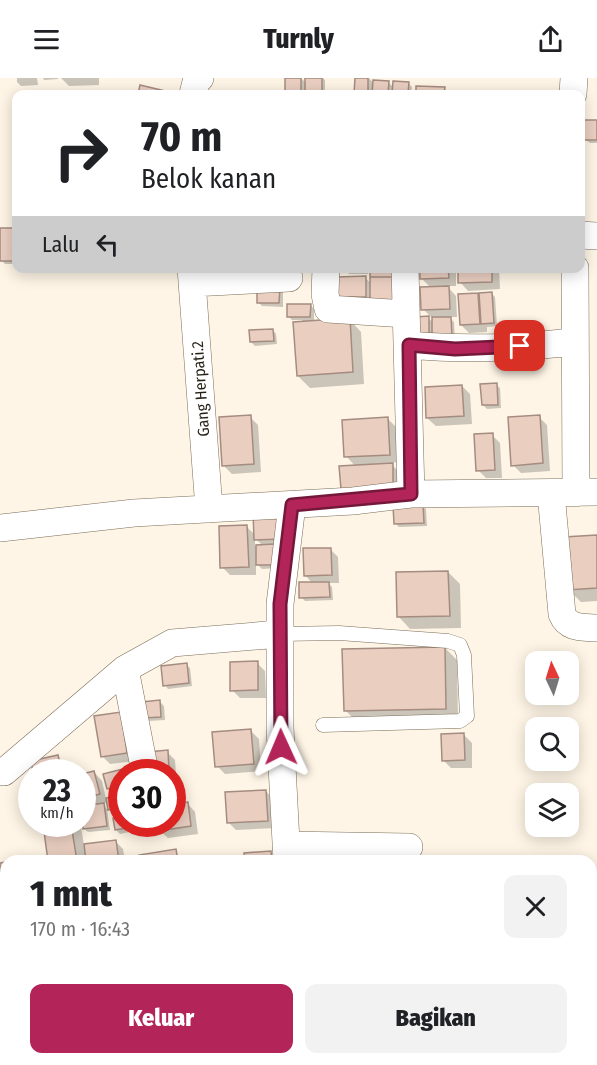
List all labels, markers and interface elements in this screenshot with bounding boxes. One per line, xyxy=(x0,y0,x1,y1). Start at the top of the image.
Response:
icon: menu xyxy=(30,23,63,56)
text: Turnly xyxy=(263,23,334,55)
icon: share xyxy=(534,23,567,56)
text: 70 m xyxy=(141,112,222,162)
icon: right xyxy=(42,114,120,192)
text: Belok kanan xyxy=(141,163,276,195)
icon: left xyxy=(91,228,124,261)
text: Lalu xyxy=(42,231,79,258)
pin xyxy=(494,320,545,371)
icon: arrive xyxy=(503,329,536,362)
street label: Gang Herpati.2 xyxy=(188,341,213,437)
north arrow xyxy=(525,651,579,705)
map controls xyxy=(525,651,579,837)
position arrow xyxy=(249,715,313,779)
button: search xyxy=(525,717,579,771)
speed limit sign: 30 xyxy=(108,759,186,837)
text: 23 xyxy=(43,773,71,809)
button: layers xyxy=(525,783,579,837)
text: km/h xyxy=(40,804,74,822)
text: 1 mnt xyxy=(30,872,112,916)
button: close xyxy=(504,875,567,938)
text: 170 m · 16:43 xyxy=(30,917,130,941)
button: Keluar xyxy=(30,984,293,1053)
button: Bagikan xyxy=(305,984,567,1053)

